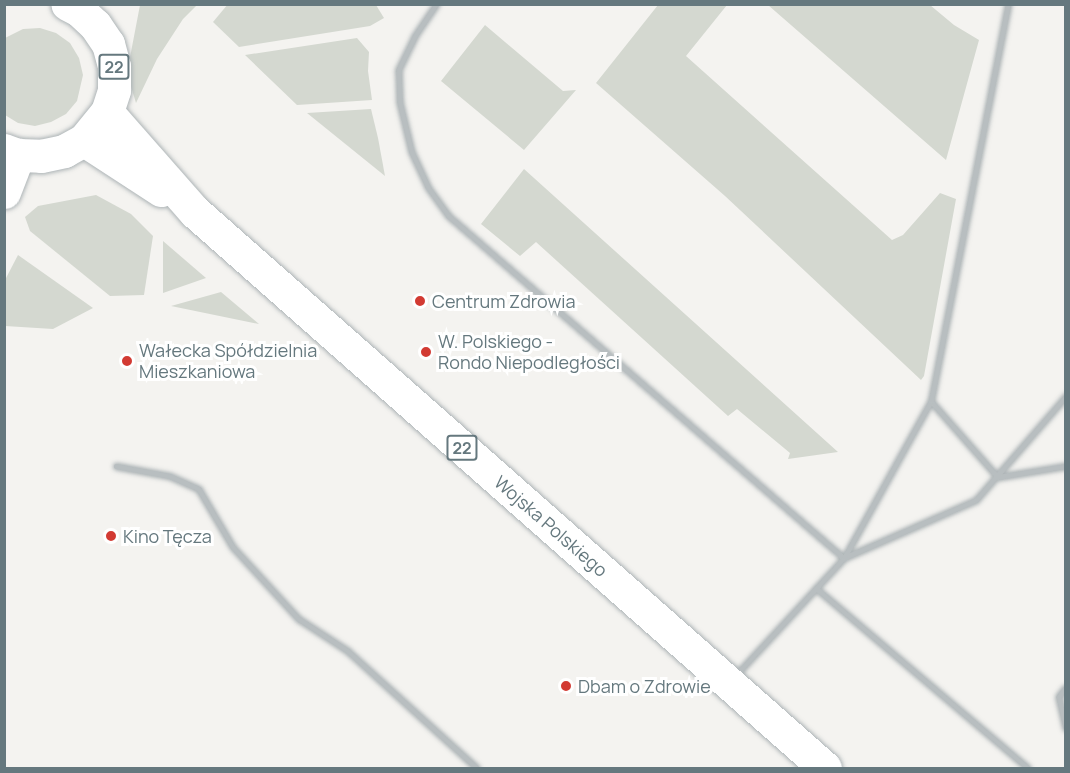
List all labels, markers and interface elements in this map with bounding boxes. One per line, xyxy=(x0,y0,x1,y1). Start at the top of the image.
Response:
road number: 22 xyxy=(98,54,130,80)
place label: Centrum Zdrowia xyxy=(432,290,575,312)
marker: Centrum Zdrowia xyxy=(413,294,427,308)
place label: W. Polskiego - Rondo Niepodległości xyxy=(438,331,620,374)
place label: Wałecka Spółdzielnia Mieszkaniowa xyxy=(139,340,317,382)
marker: W. Polskiego - Rondo Niepodległości xyxy=(419,345,433,359)
marker: Wałecka Spółdzielnia Mieszkaniowa xyxy=(120,354,134,368)
road number: 22 xyxy=(446,435,478,461)
street label: Wojska Polskiego xyxy=(490,471,612,581)
place label: Kino Tęcza xyxy=(123,525,212,547)
marker: Kino Tęcza xyxy=(104,529,118,543)
place label: Dbam o Zdrowie xyxy=(578,675,711,697)
marker: Dbam o Zdrowie xyxy=(559,679,573,693)

